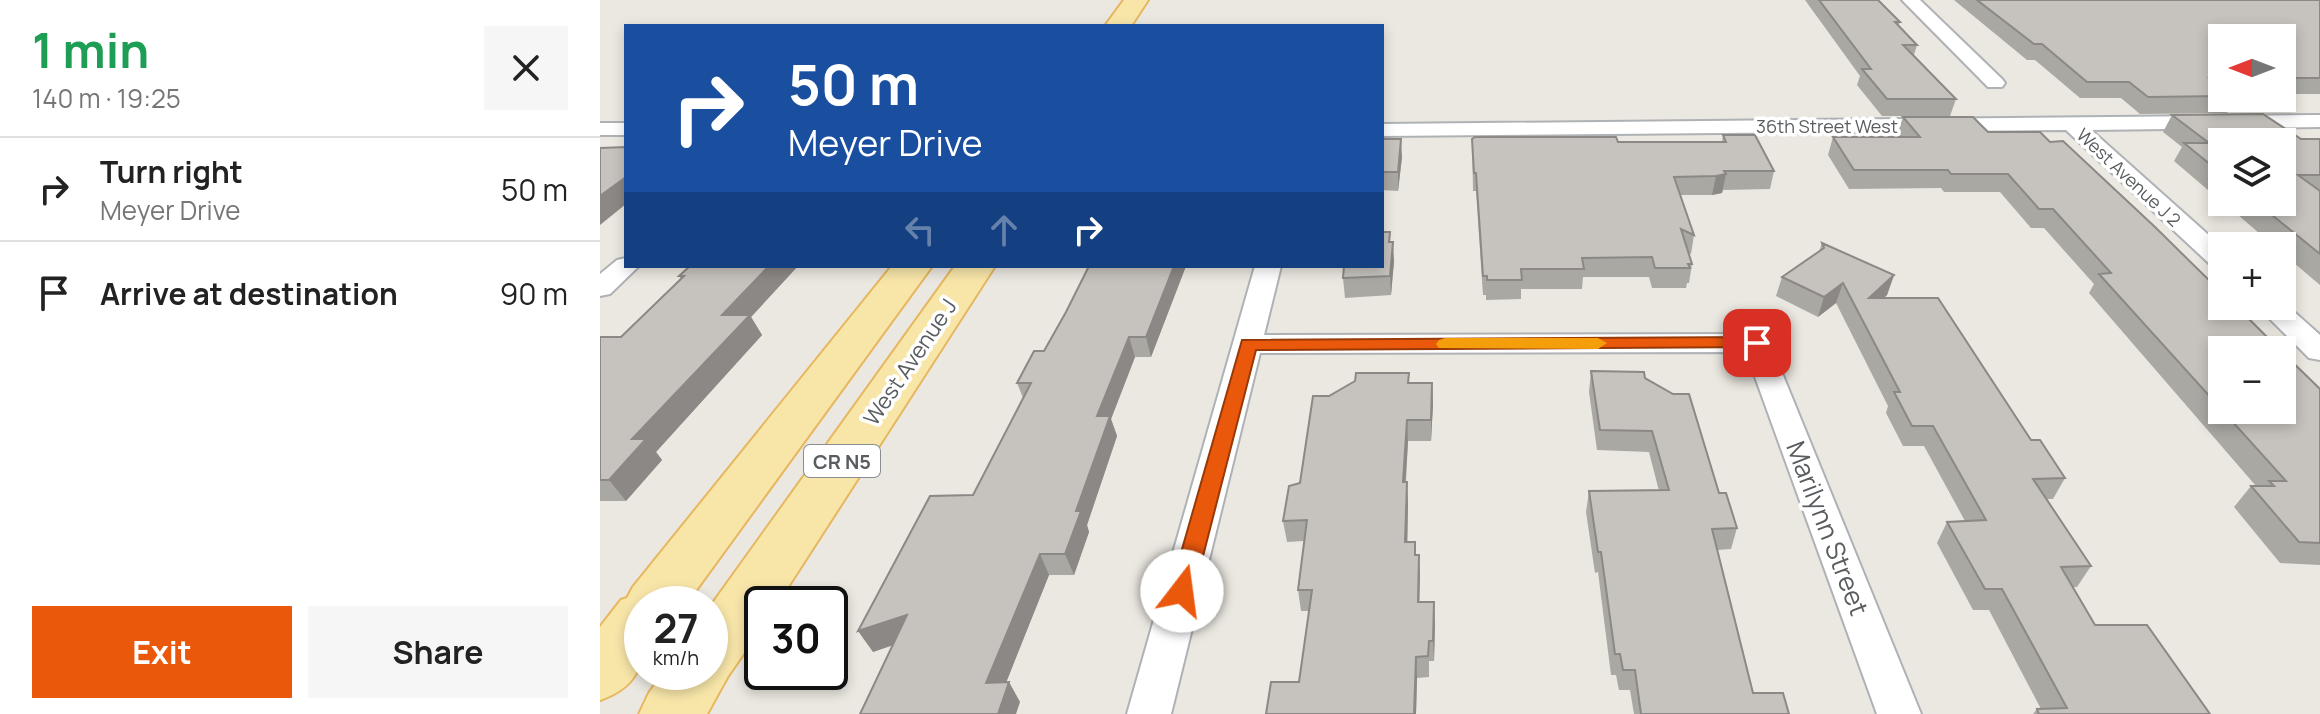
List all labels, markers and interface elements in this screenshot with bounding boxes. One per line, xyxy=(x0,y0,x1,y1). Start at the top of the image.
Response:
text: 1 min xyxy=(32,17,149,82)
north arrow xyxy=(2208,24,2296,112)
map controls xyxy=(2208,24,2296,424)
button: close xyxy=(484,26,568,110)
text: 50 m xyxy=(788,45,919,122)
icon: right xyxy=(656,56,760,160)
text: 140 m · 19:25 xyxy=(32,80,181,116)
street label: 36th Street West xyxy=(1756,114,1898,138)
text: Meyer Drive xyxy=(788,118,983,167)
street label: West Avenue J 2 xyxy=(2072,123,2186,231)
button: layers xyxy=(2208,128,2296,216)
text: Turn right xyxy=(100,151,243,192)
icon: right xyxy=(32,167,76,211)
text: 50 m xyxy=(501,169,568,210)
text: Meyer Drive xyxy=(100,192,241,228)
icon: left xyxy=(898,208,942,252)
icon: ahead xyxy=(982,208,1026,252)
icon: right xyxy=(1066,208,1110,252)
button: + xyxy=(2208,232,2296,320)
icon: arrive xyxy=(32,271,76,315)
text: Arrive at destination xyxy=(100,273,398,314)
text: 90 m xyxy=(500,273,568,314)
street label: West Avenue J xyxy=(857,293,963,431)
pin xyxy=(1723,309,1791,377)
icon: arrive xyxy=(1735,321,1779,365)
button: − xyxy=(2208,336,2296,424)
street label: Marilynn Street xyxy=(1778,436,1878,620)
road number: CR N5 xyxy=(804,445,880,477)
position arrow xyxy=(1140,549,1224,633)
speed limit sign: 30 xyxy=(744,586,848,690)
text: 27 xyxy=(653,600,699,655)
button: Exit xyxy=(32,606,292,698)
button: Share xyxy=(308,606,568,698)
text: km/h xyxy=(653,644,699,671)

